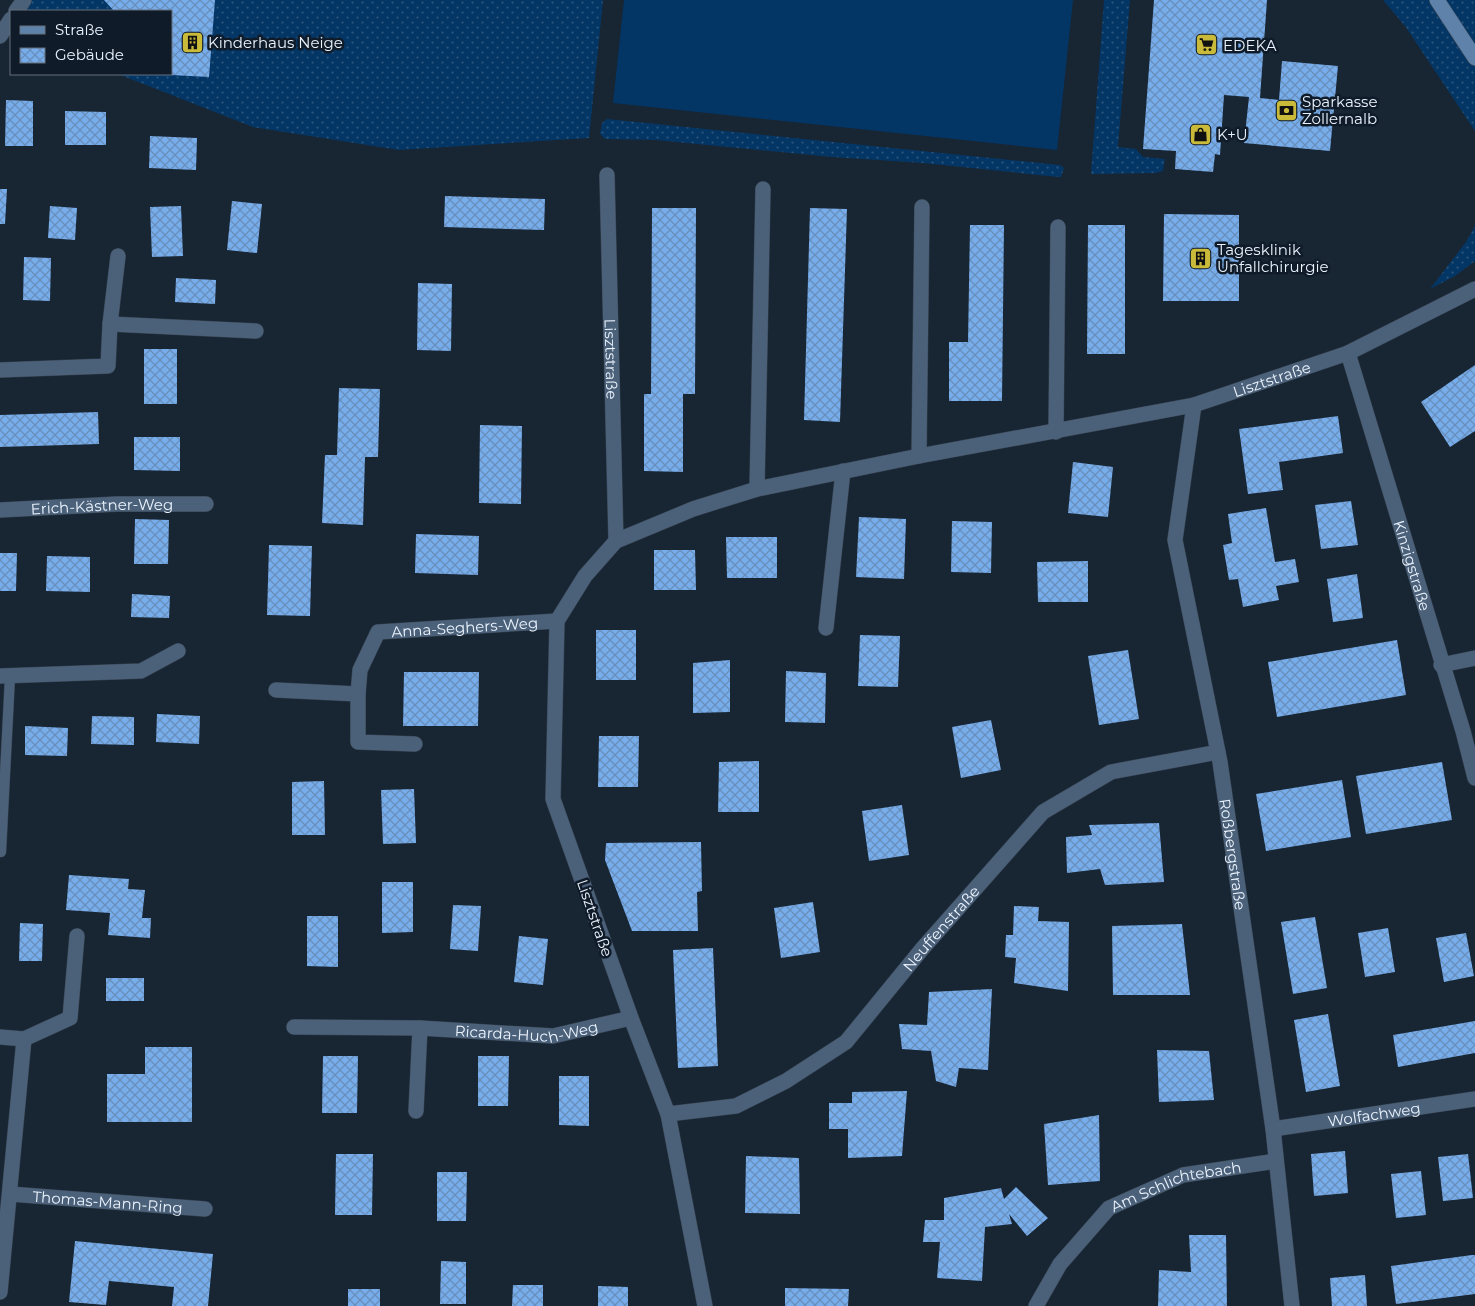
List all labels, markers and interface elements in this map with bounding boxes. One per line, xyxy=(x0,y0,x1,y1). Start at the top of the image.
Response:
legend xyxy=(10,10,172,75)
text: Straße xyxy=(55,20,104,39)
building icon: Kinderhaus Neige xyxy=(180,30,204,54)
place label: Kinderhaus Neige xyxy=(208,33,343,52)
supermarket icon: EDEKA xyxy=(1195,33,1219,57)
place label: EDEKA xyxy=(1223,36,1277,55)
text: Gebäude xyxy=(55,45,124,64)
place label: Sparkasse Zollernalb xyxy=(1302,92,1377,128)
bank icon: Sparkasse Zollernalb xyxy=(1274,98,1298,122)
shop icon: K+U xyxy=(1189,122,1213,146)
place label: K+U xyxy=(1217,125,1248,144)
place label: Tagesklinik Unfallchirurgie xyxy=(1217,240,1329,276)
building icon: Tagesklinik Unfallchirurgie xyxy=(1189,246,1213,270)
street label: Lisztstraße xyxy=(601,318,622,400)
street label: Lisztstraße xyxy=(1230,357,1313,401)
street label: Erich-Kästner-Weg xyxy=(30,494,173,518)
street label: Kinzigstraße xyxy=(1390,518,1435,613)
street label: Anna-Seghers-Weg xyxy=(391,613,539,641)
street label: Roßbergstraße xyxy=(1216,797,1251,911)
street label: Lisztstraße xyxy=(573,877,617,959)
street label: Neuffenstraße xyxy=(898,881,983,975)
street label: Ricarda-Huch-Weg xyxy=(454,1016,600,1046)
street label: Wolfachweg xyxy=(1326,1098,1422,1130)
street label: Am Schlichtebach xyxy=(1107,1157,1243,1216)
street label: Thomas-Mann-Ring xyxy=(32,1186,183,1217)

